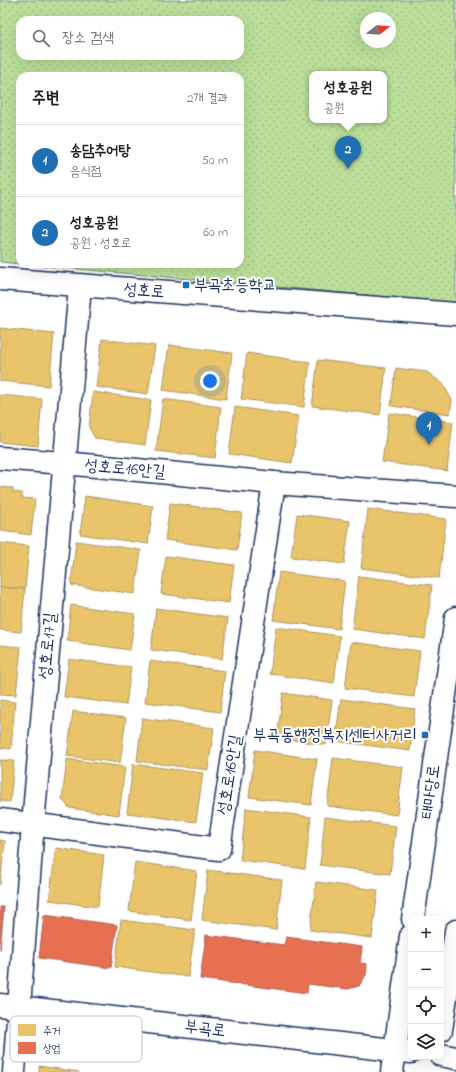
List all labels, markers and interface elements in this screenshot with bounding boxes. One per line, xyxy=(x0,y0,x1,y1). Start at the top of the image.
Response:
north arrow xyxy=(360,12,396,48)
search box xyxy=(16,16,244,60)
icon: search xyxy=(30,27,52,49)
text: 장소 검색 xyxy=(62,27,114,49)
popup xyxy=(309,71,387,123)
text: 성호공원 xyxy=(324,77,372,99)
text: 주변 xyxy=(32,86,59,111)
text: 2개 결과 xyxy=(187,89,228,108)
text: 공원 xyxy=(324,99,345,118)
pin: 2 xyxy=(335,136,361,169)
text: 송담추어탕 xyxy=(70,140,130,162)
text: 1 xyxy=(43,151,47,170)
text: 50 m xyxy=(202,151,228,170)
text: 음식점 xyxy=(70,162,101,181)
text: 성호공원 xyxy=(70,212,118,234)
text: 2 xyxy=(42,223,48,242)
text: 60 m xyxy=(203,223,228,242)
text: 공원 · 성호로 xyxy=(70,234,132,253)
place label: 부곡초등학교 xyxy=(194,273,276,298)
street label: 성호로 xyxy=(123,277,165,305)
marker: 부곡초등학교 xyxy=(181,280,191,290)
your location xyxy=(200,371,220,391)
pin: 1 xyxy=(416,412,442,445)
street label: 성호로16안길 xyxy=(83,453,167,485)
street label: 성호로17길 xyxy=(33,611,63,681)
place label: 부곡동행정복지센터사거리 xyxy=(253,723,417,748)
marker: 부곡동행정복지센터사거리 xyxy=(420,730,430,740)
street label: 성호로16안길 xyxy=(211,733,249,817)
street label: 태마당로 xyxy=(415,763,447,821)
map controls xyxy=(408,916,444,1060)
button: + xyxy=(408,916,444,952)
button: − xyxy=(408,952,444,988)
button: locate xyxy=(408,988,444,1024)
street label: 부곡로 xyxy=(183,1014,227,1044)
legend xyxy=(10,1016,142,1062)
text: 주거 xyxy=(43,1023,61,1039)
button: layers xyxy=(408,1024,444,1060)
text: 상업 xyxy=(43,1041,61,1057)

